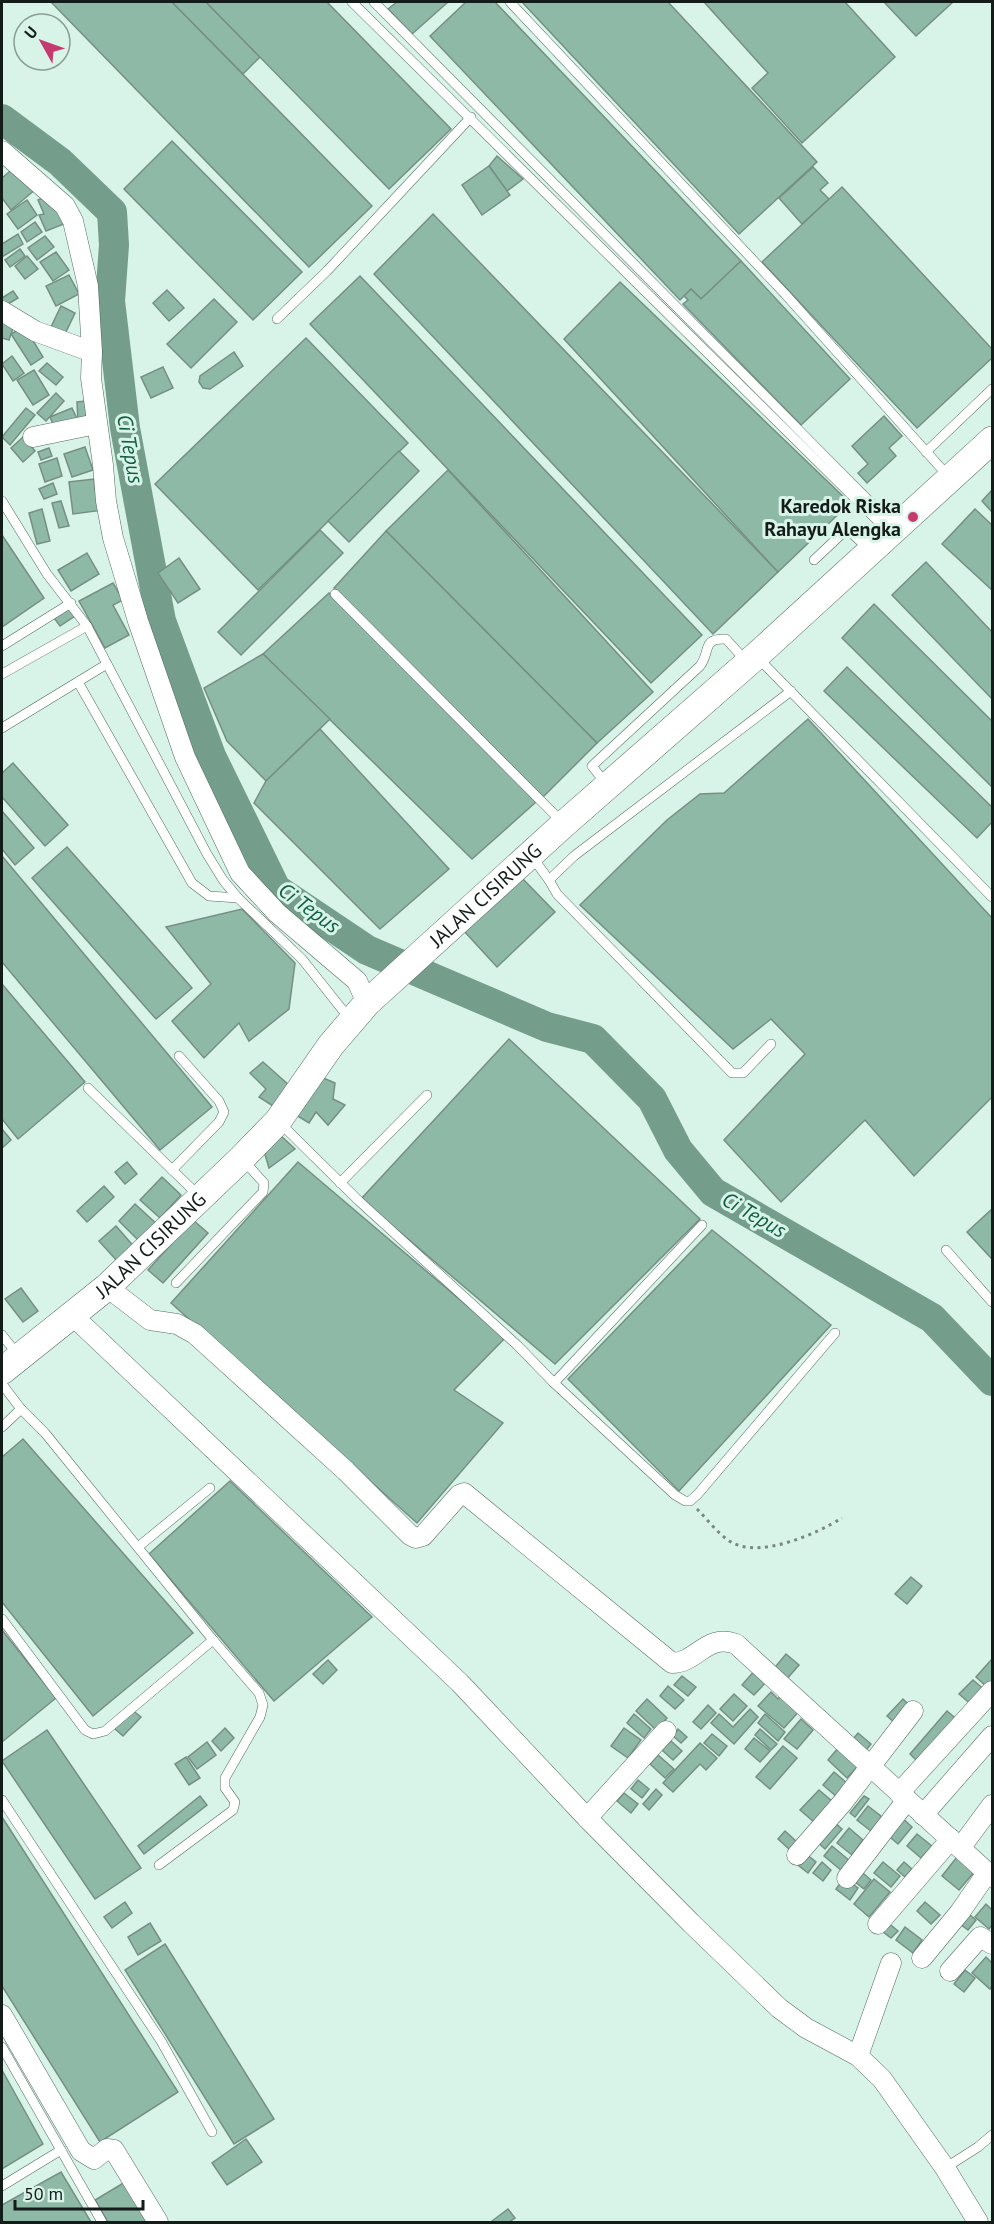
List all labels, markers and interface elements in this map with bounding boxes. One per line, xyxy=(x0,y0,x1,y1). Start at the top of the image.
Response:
north arrow xyxy=(12,12,72,72)
text: U xyxy=(20,22,41,43)
water label: Ci Tepus xyxy=(111,412,150,486)
place label: Karedok Riska Rahayu Alengka xyxy=(764,493,901,542)
marker: Karedok Riska Rahayu Alengka xyxy=(906,510,920,524)
street label: JALAN CISIRUNG xyxy=(423,838,547,954)
water label: Ci Tepus xyxy=(273,876,346,939)
water label: Ci Tepus xyxy=(717,1185,792,1244)
street label: JALAN CISIRUNG xyxy=(90,1186,211,1305)
scale bar xyxy=(15,2173,142,2211)
text: 50 m xyxy=(24,2182,63,2205)

